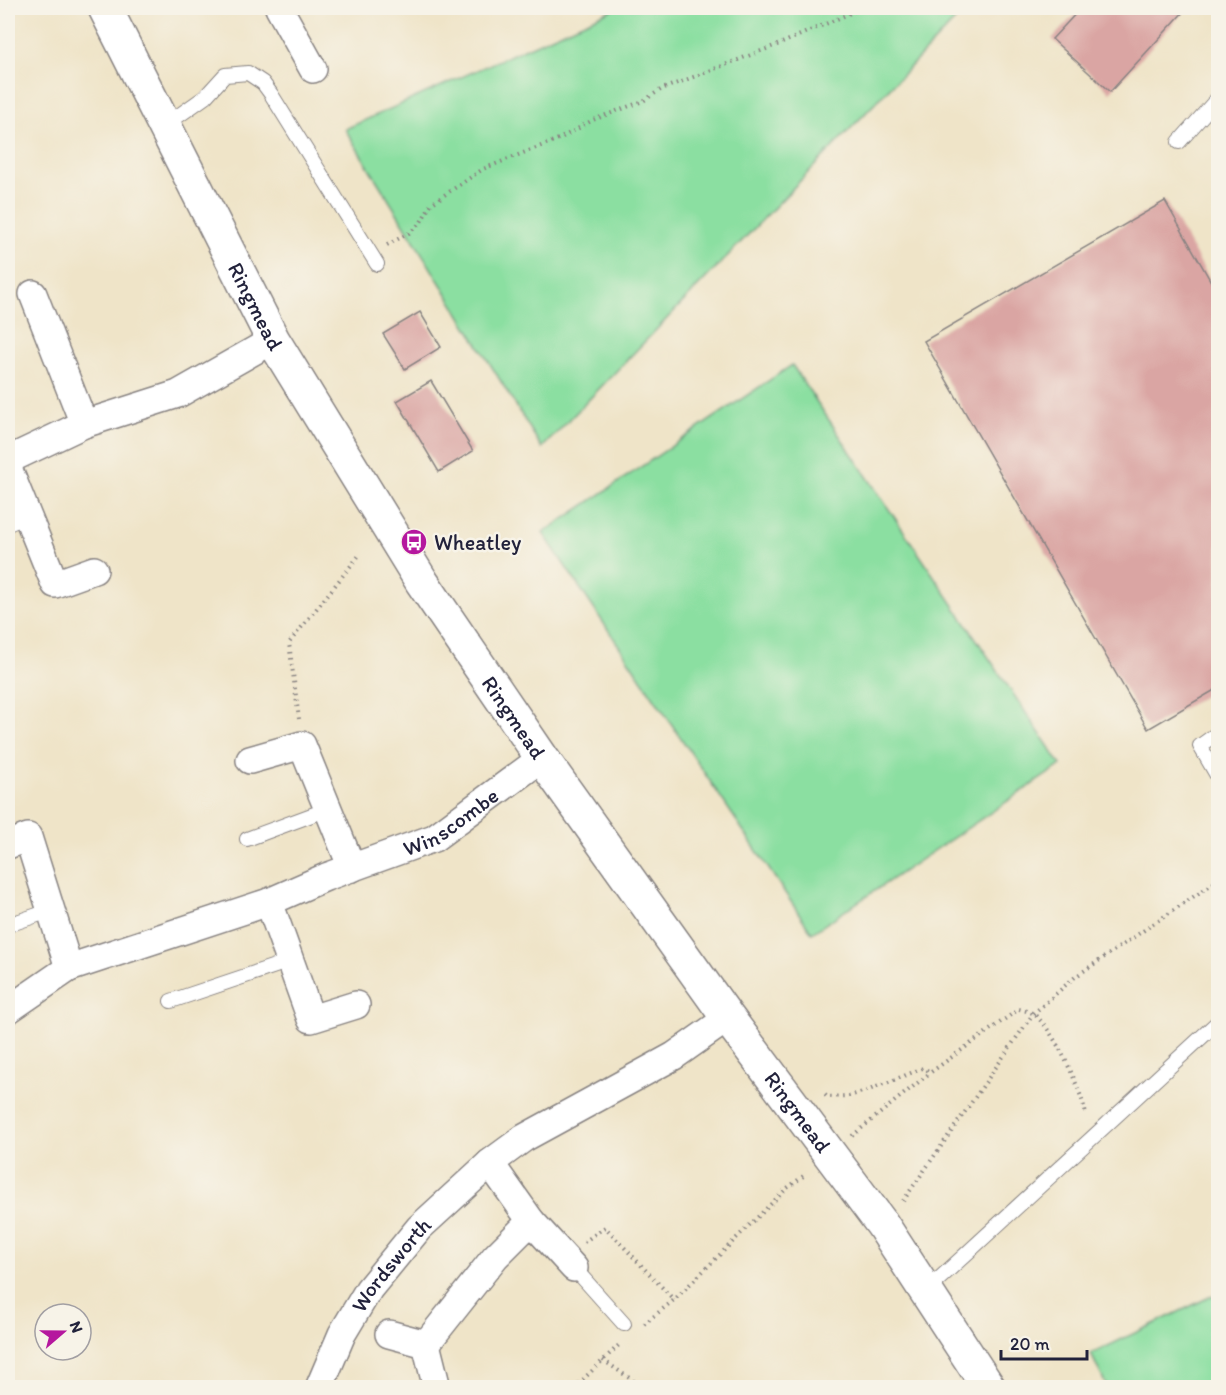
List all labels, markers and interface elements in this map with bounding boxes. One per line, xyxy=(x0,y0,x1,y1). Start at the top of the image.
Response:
street label: Ringmead xyxy=(222,258,289,355)
bus stop icon: Wheatley xyxy=(399,527,429,557)
place label: Wheatley xyxy=(434,529,522,556)
street label: Ringmead xyxy=(476,671,552,764)
street label: Winscombe xyxy=(399,782,504,862)
street label: Ringmead xyxy=(758,1066,837,1158)
street label: Wordsworth xyxy=(345,1211,437,1317)
north arrow xyxy=(33,1302,93,1362)
text: N xyxy=(66,1319,87,1335)
scale bar xyxy=(1001,1323,1086,1361)
text: 20 m xyxy=(1010,1333,1050,1355)

